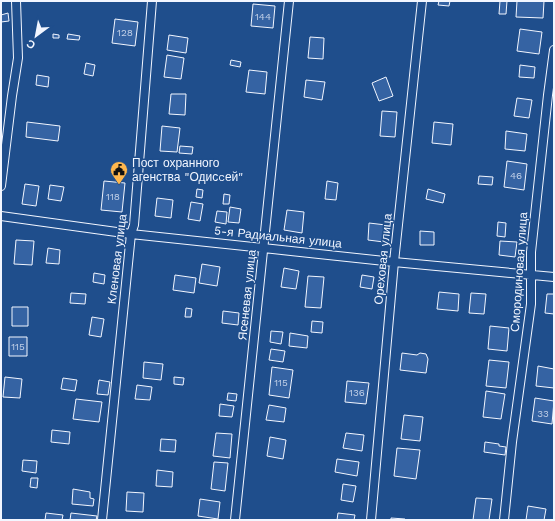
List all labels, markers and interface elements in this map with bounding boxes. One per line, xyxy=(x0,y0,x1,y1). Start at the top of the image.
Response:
house number: 144 xyxy=(255,11,271,22)
north arrow xyxy=(16,16,56,56)
house number: 128 xyxy=(117,27,133,38)
text: С xyxy=(24,36,38,52)
place label: Пост охранного агенства "Одисcей" xyxy=(132,156,243,184)
public building icon: Пост охранного агенства "Одисcей" xyxy=(109,160,129,185)
house number: 46 xyxy=(510,170,522,181)
house number: 118 xyxy=(106,191,120,202)
street label: Смородиновая улица xyxy=(508,211,530,332)
street label: Ореховая улица xyxy=(371,212,395,305)
street label: Кленовая улица xyxy=(105,213,129,305)
street label: 5-я Радиальная улица xyxy=(213,223,343,251)
street label: Ясеневая улица xyxy=(235,249,259,341)
house number: 115 xyxy=(11,341,25,352)
house number: 115 xyxy=(274,377,288,388)
house number: 136 xyxy=(349,387,365,398)
house number: 33 xyxy=(537,408,549,419)

